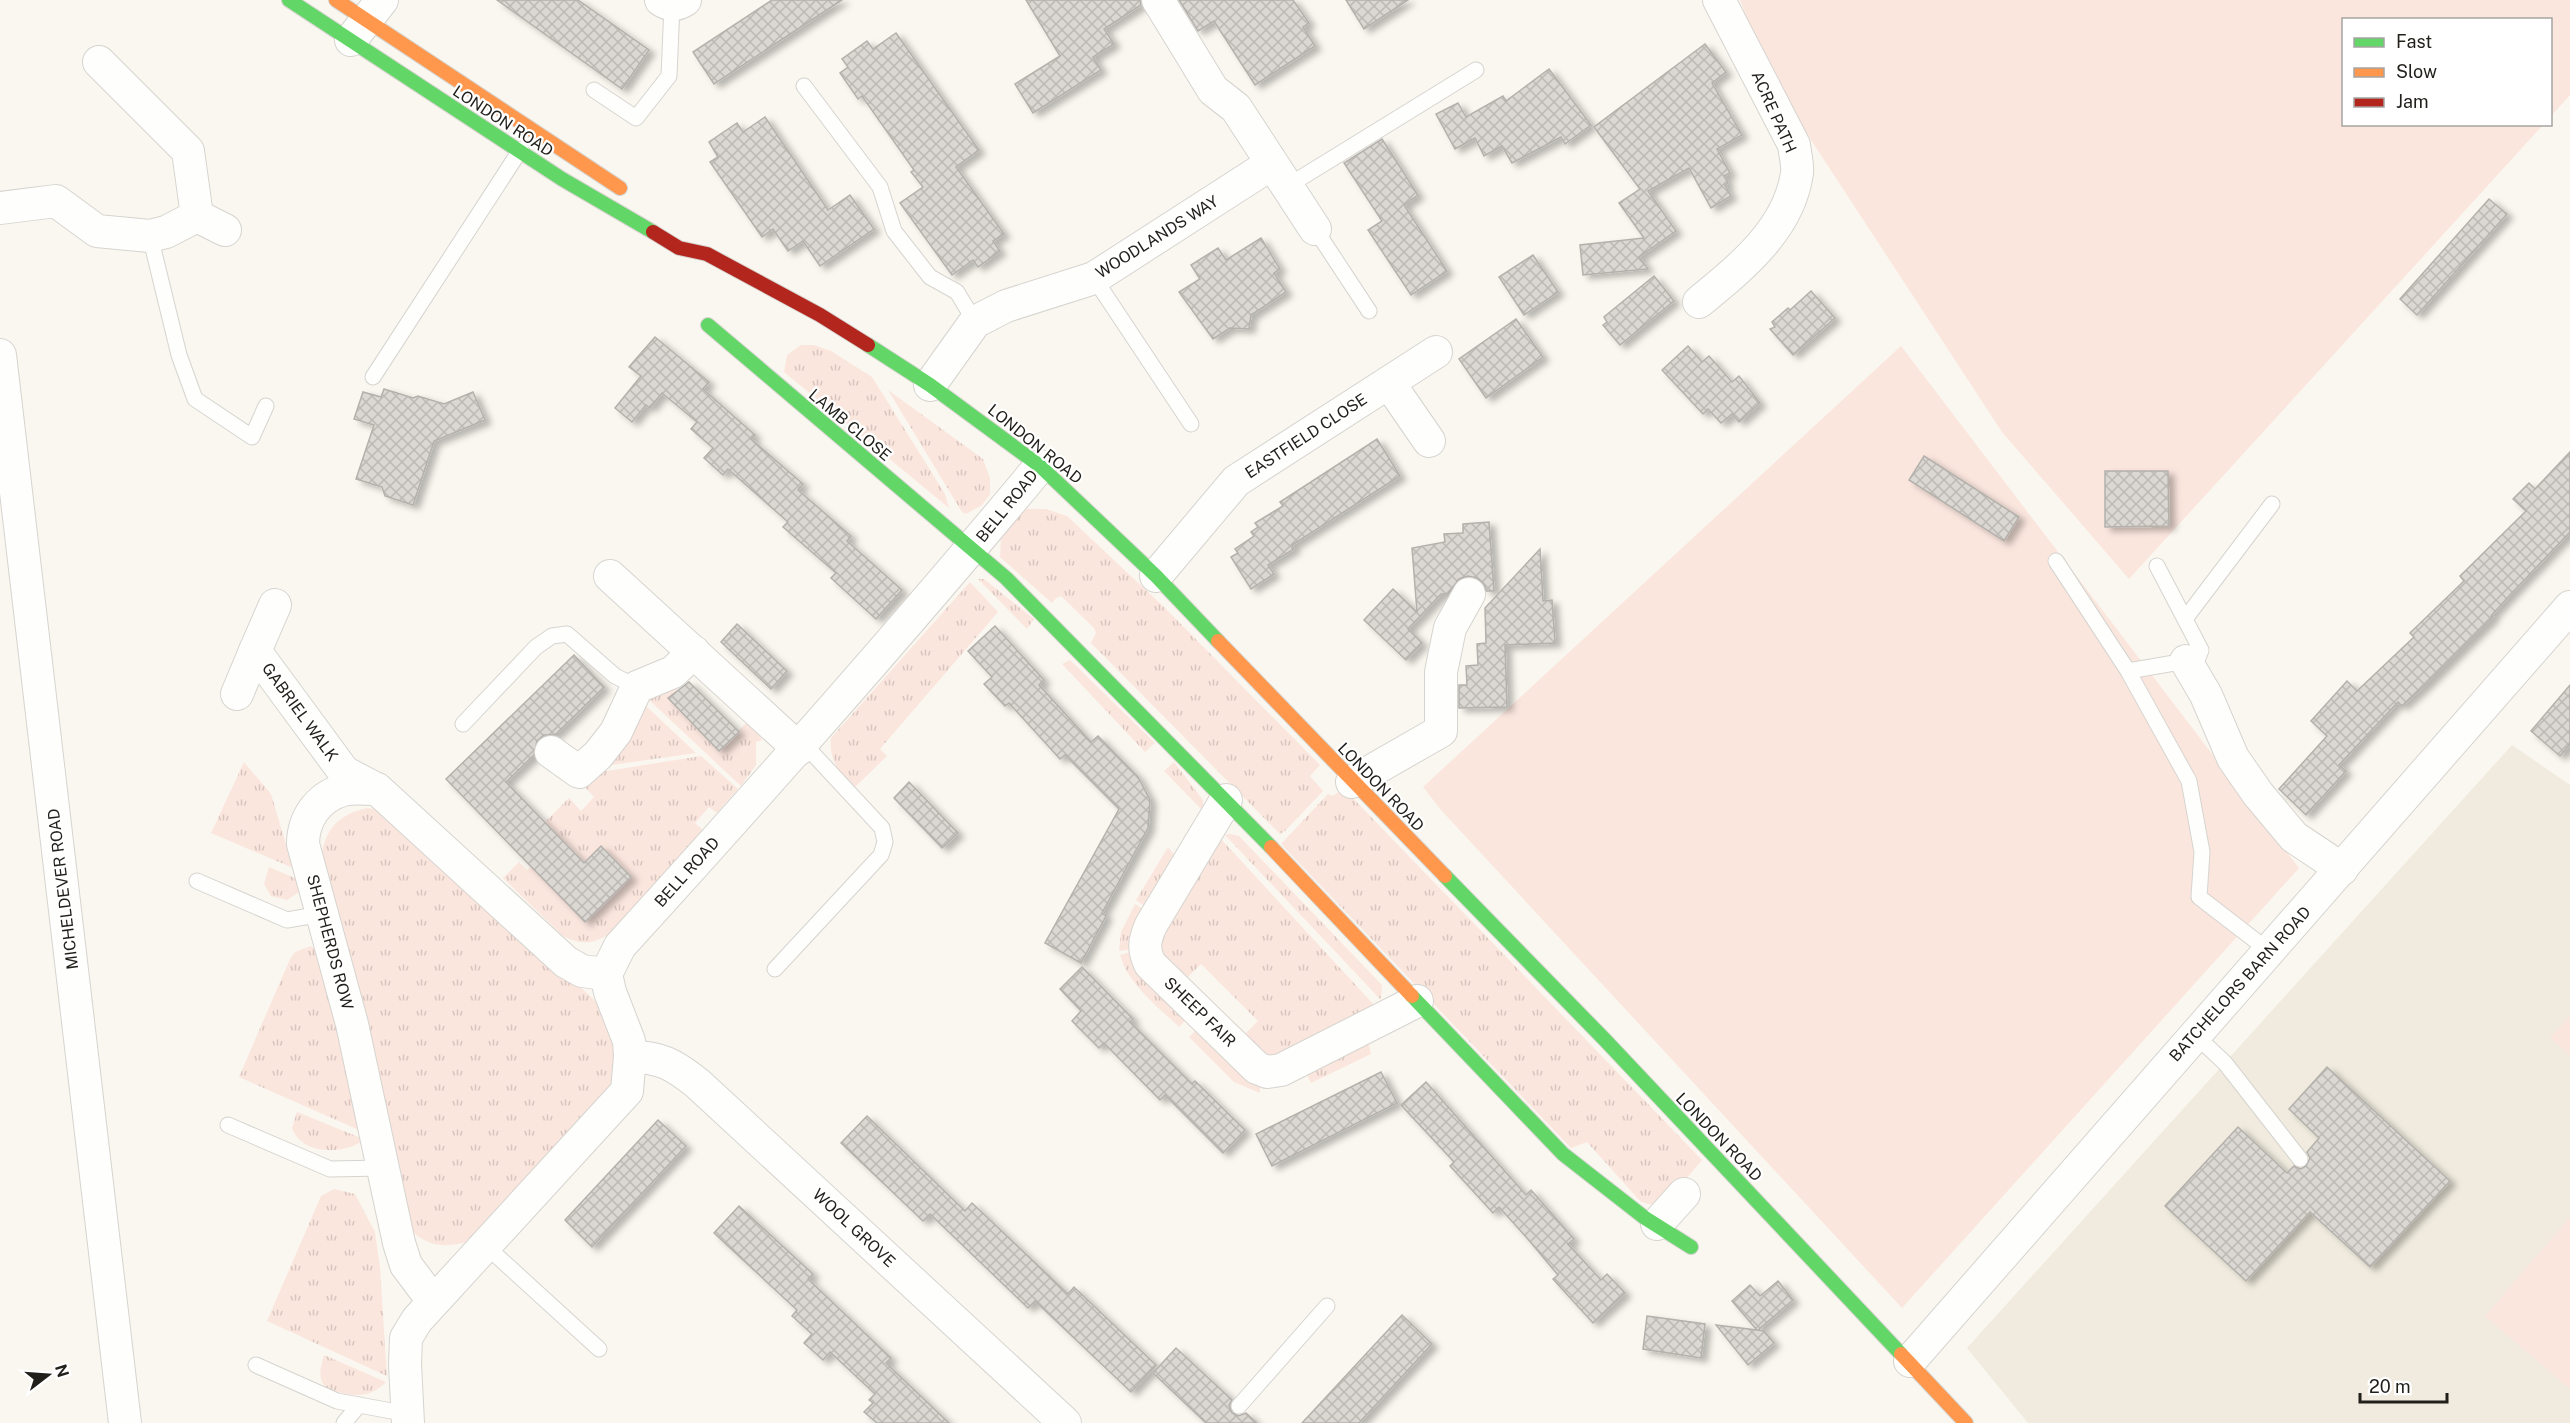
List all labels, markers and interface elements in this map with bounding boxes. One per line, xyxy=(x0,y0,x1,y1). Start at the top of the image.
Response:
legend xyxy=(2342,18,2552,126)
text: Fast xyxy=(2396,31,2432,52)
text: Slow xyxy=(2396,61,2437,82)
street label: ACRE PATH xyxy=(1748,68,1800,156)
street label: LONDON ROAD xyxy=(449,81,557,161)
text: Jam xyxy=(2396,91,2429,112)
street label: WOODLANDS WAY xyxy=(1092,191,1222,282)
street label: LAMB CLOSE xyxy=(805,385,895,465)
street label: EASTFIELD CLOSE xyxy=(1242,390,1370,482)
street label: LONDON ROAD xyxy=(984,400,1086,488)
street label: BELL ROAD xyxy=(972,466,1042,546)
street label: GABRIEL WALK xyxy=(258,659,342,765)
street label: LONDON ROAD xyxy=(1334,739,1428,835)
street label: MICHELDEVER ROAD xyxy=(44,807,82,971)
street label: BELL ROAD xyxy=(651,833,723,911)
street label: SHEPHERDS ROW xyxy=(303,872,357,1012)
street label: BATCHELORS BARN ROAD xyxy=(2165,903,2315,1065)
street label: SHEEP FAIR xyxy=(1160,973,1240,1051)
street label: LONDON ROAD xyxy=(1672,1089,1766,1185)
street label: WOOL GROVE xyxy=(809,1185,899,1271)
north arrow xyxy=(18,1345,78,1405)
text: N xyxy=(51,1362,73,1380)
scale bar xyxy=(2360,1366,2447,1404)
text: 20 m xyxy=(2369,1376,2411,1397)

